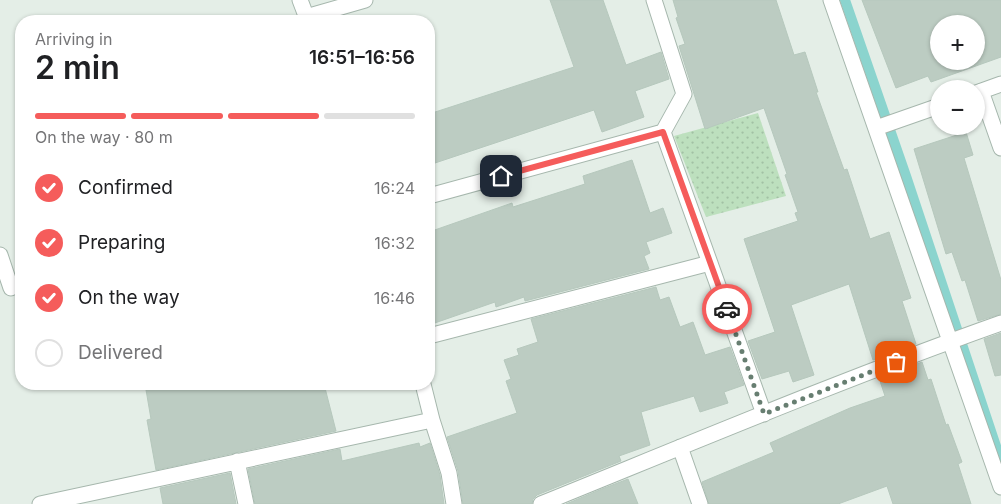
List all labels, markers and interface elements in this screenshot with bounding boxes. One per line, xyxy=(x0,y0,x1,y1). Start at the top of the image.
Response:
map controls xyxy=(930,15,985,135)
button: + xyxy=(930,15,985,70)
text: Arriving in xyxy=(35,29,112,49)
text: 16:51–16:56 xyxy=(309,46,415,69)
text: 2 min xyxy=(35,48,120,87)
button: − xyxy=(930,80,985,135)
text: On the way · 80 m xyxy=(35,127,173,147)
pin xyxy=(480,155,522,197)
icon: home xyxy=(487,162,515,190)
icon: check xyxy=(35,174,63,202)
text: Confirmed xyxy=(78,176,173,199)
text: 16:24 xyxy=(374,178,415,198)
icon: check xyxy=(35,229,63,257)
text: Preparing xyxy=(78,231,165,254)
text: 16:32 xyxy=(374,233,415,253)
icon: check xyxy=(35,284,63,312)
courier xyxy=(702,284,752,334)
text: On the way xyxy=(78,286,180,309)
text: 16:46 xyxy=(374,288,415,308)
icon: car xyxy=(713,295,741,323)
text: Delivered xyxy=(78,341,163,364)
pin xyxy=(875,341,917,383)
icon: bag xyxy=(882,348,910,376)

